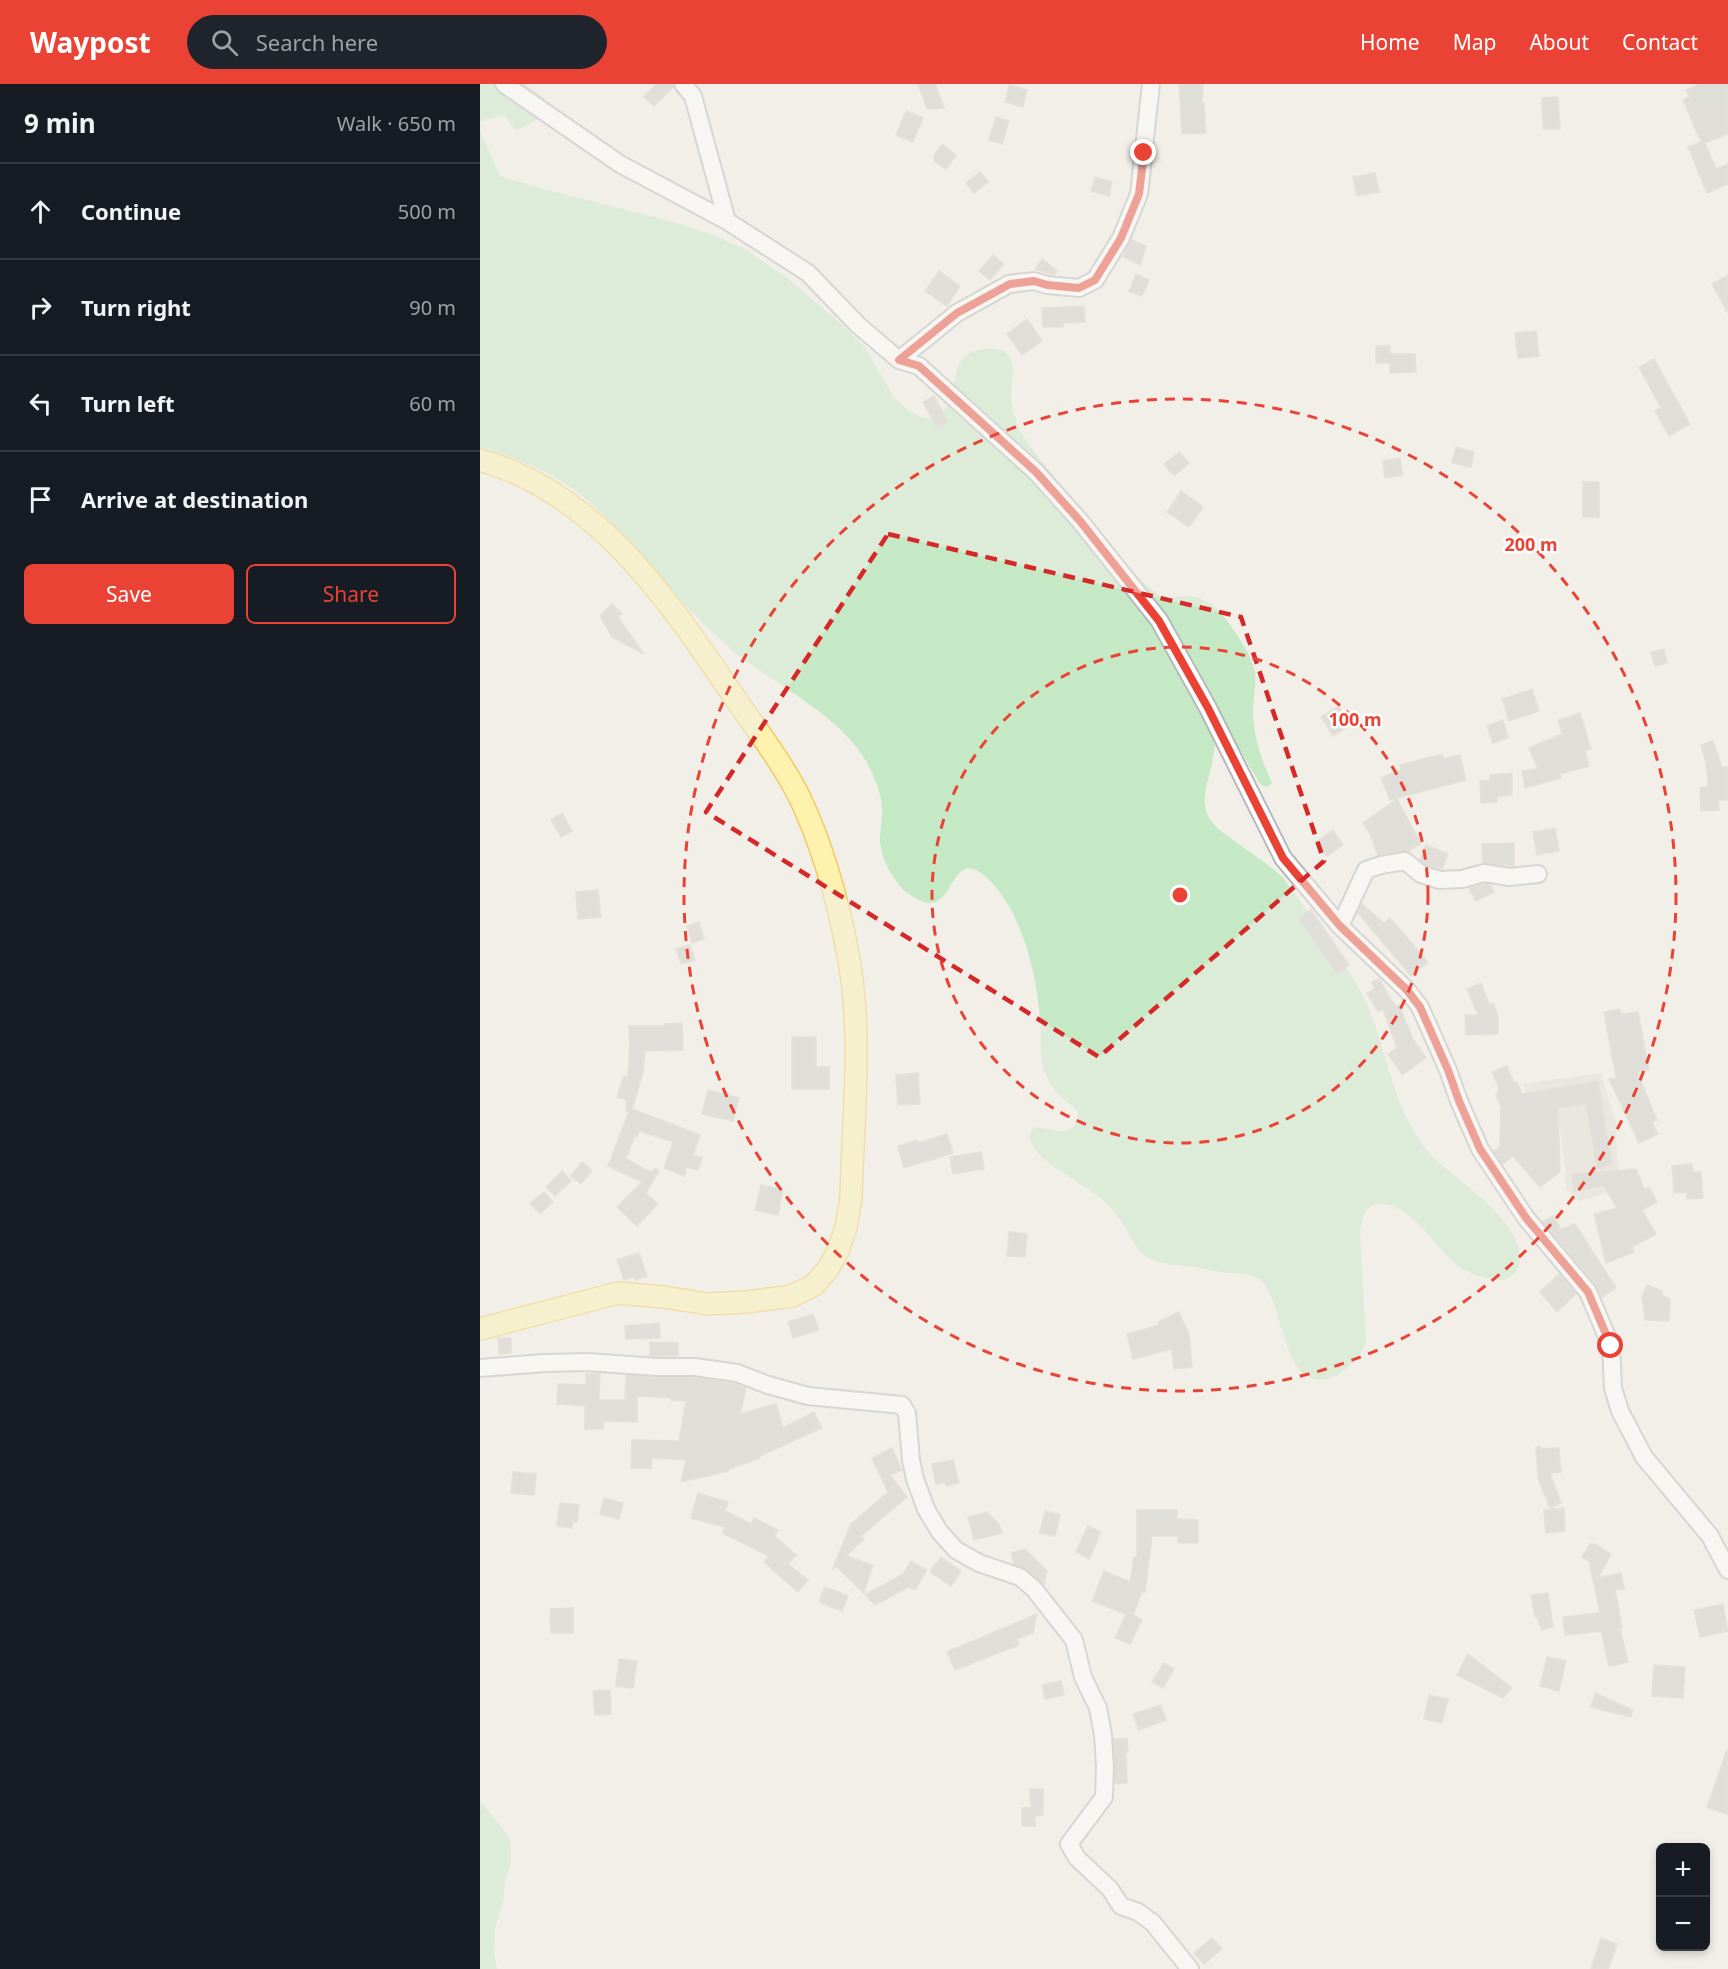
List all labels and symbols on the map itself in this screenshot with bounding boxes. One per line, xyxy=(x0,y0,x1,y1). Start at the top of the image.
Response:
route end xyxy=(1130,139,1156,165)
text: 200 m xyxy=(1504,532,1558,556)
text: 100 m xyxy=(1328,707,1382,731)
centre of rings xyxy=(1170,885,1190,905)
route start xyxy=(1597,1332,1623,1358)

